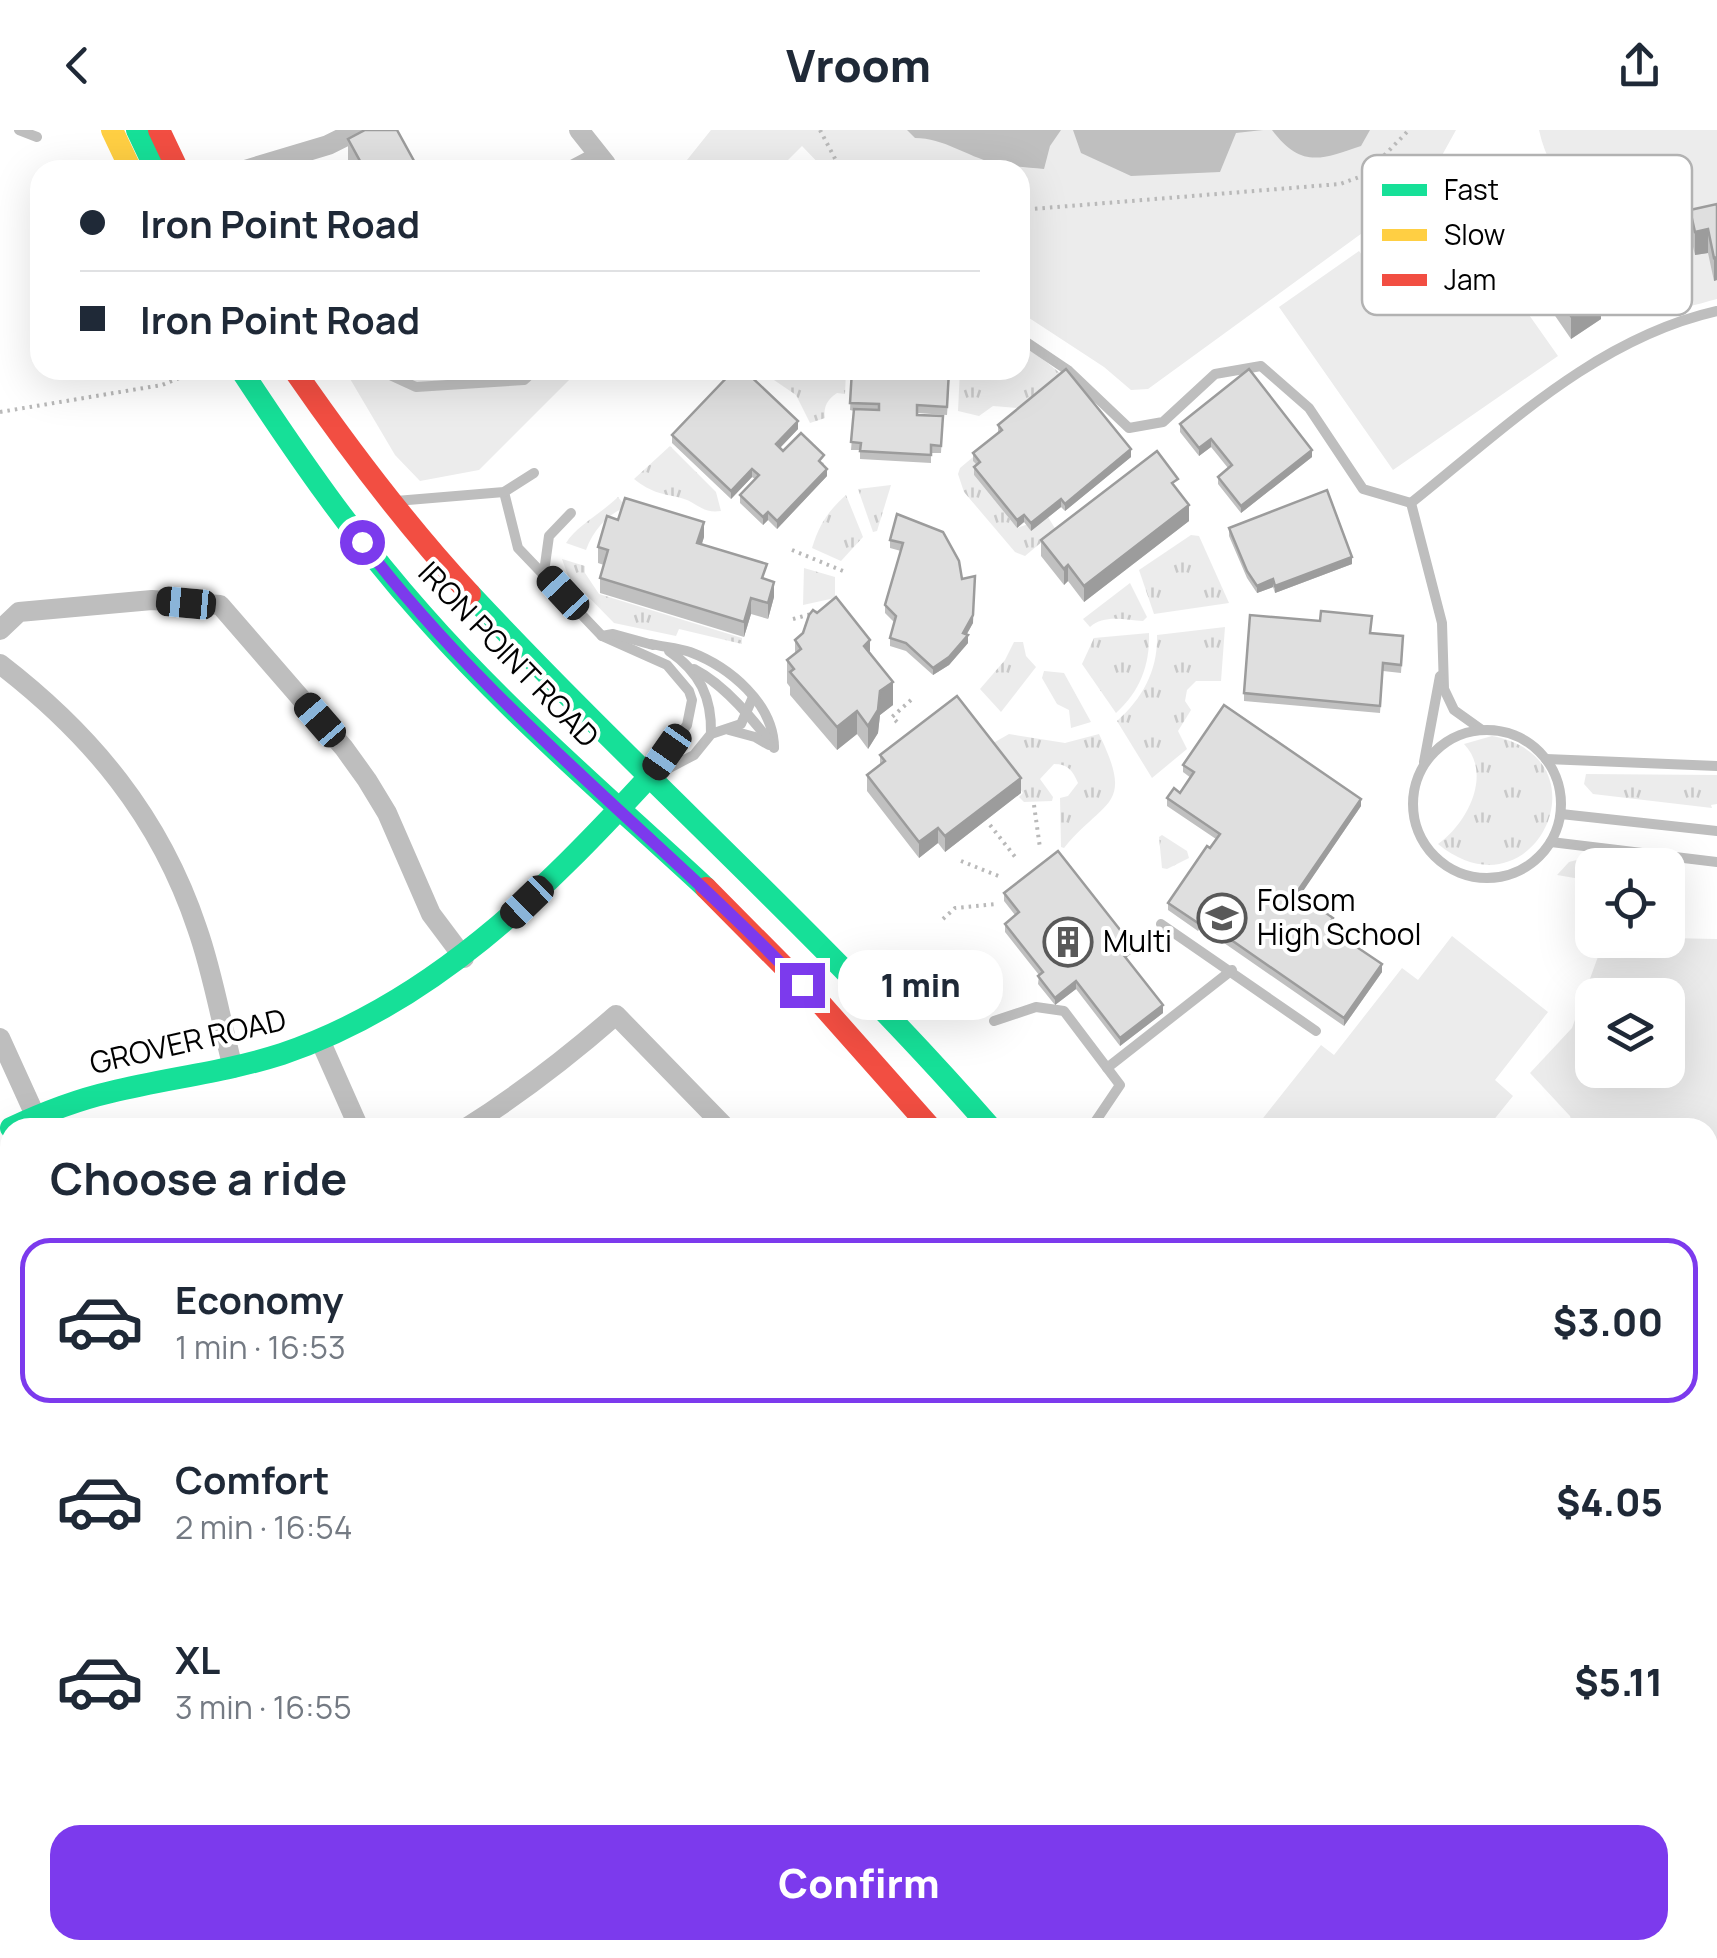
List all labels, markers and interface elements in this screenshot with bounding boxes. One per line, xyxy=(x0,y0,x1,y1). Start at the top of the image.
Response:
text: Vroom xyxy=(786,34,931,96)
icon: back xyxy=(50,38,105,93)
icon: share xyxy=(1612,38,1667,93)
legend xyxy=(1362,155,1692,315)
text: Fast xyxy=(1444,170,1499,208)
text: Iron Point Road xyxy=(140,197,420,249)
text: Slow xyxy=(1444,215,1505,253)
text: Jam xyxy=(1444,260,1496,298)
text: Iron Point Road xyxy=(140,293,420,345)
route start xyxy=(340,520,385,565)
street label: IRON POINT ROAD xyxy=(410,552,608,756)
car xyxy=(532,561,594,625)
car xyxy=(155,585,217,621)
car xyxy=(289,688,351,752)
car xyxy=(638,719,696,785)
map controls xyxy=(1575,848,1685,1088)
button: locate xyxy=(1575,848,1685,958)
car xyxy=(495,870,559,934)
place label: Folsom High School xyxy=(1257,879,1422,954)
school or university icon: Folsom High School xyxy=(1196,892,1248,944)
building icon: Multi xyxy=(1042,916,1094,968)
place label: Multi xyxy=(1103,920,1172,961)
callout: 1 min xyxy=(837,950,1002,1020)
route end xyxy=(780,963,825,1008)
text: 1 min xyxy=(880,963,961,1007)
button: layers xyxy=(1575,978,1685,1088)
street label: GROVER ROAD xyxy=(86,998,290,1083)
text: Choose a ride xyxy=(50,1147,347,1209)
text: Economy xyxy=(175,1273,344,1325)
icon: car xyxy=(55,1276,145,1366)
text: $3.00 xyxy=(1553,1295,1663,1347)
text: 1 min · 16:53 xyxy=(175,1325,346,1369)
text: Comfort xyxy=(175,1453,329,1505)
icon: car xyxy=(55,1456,145,1546)
text: $4.05 xyxy=(1556,1475,1663,1527)
text: 2 min · 16:54 xyxy=(175,1505,353,1549)
text: XL xyxy=(175,1633,220,1685)
icon: car xyxy=(55,1636,145,1726)
text: $5.11 xyxy=(1574,1655,1663,1707)
text: 3 min · 16:55 xyxy=(175,1685,352,1729)
button: Confirm xyxy=(50,1825,1668,1940)

